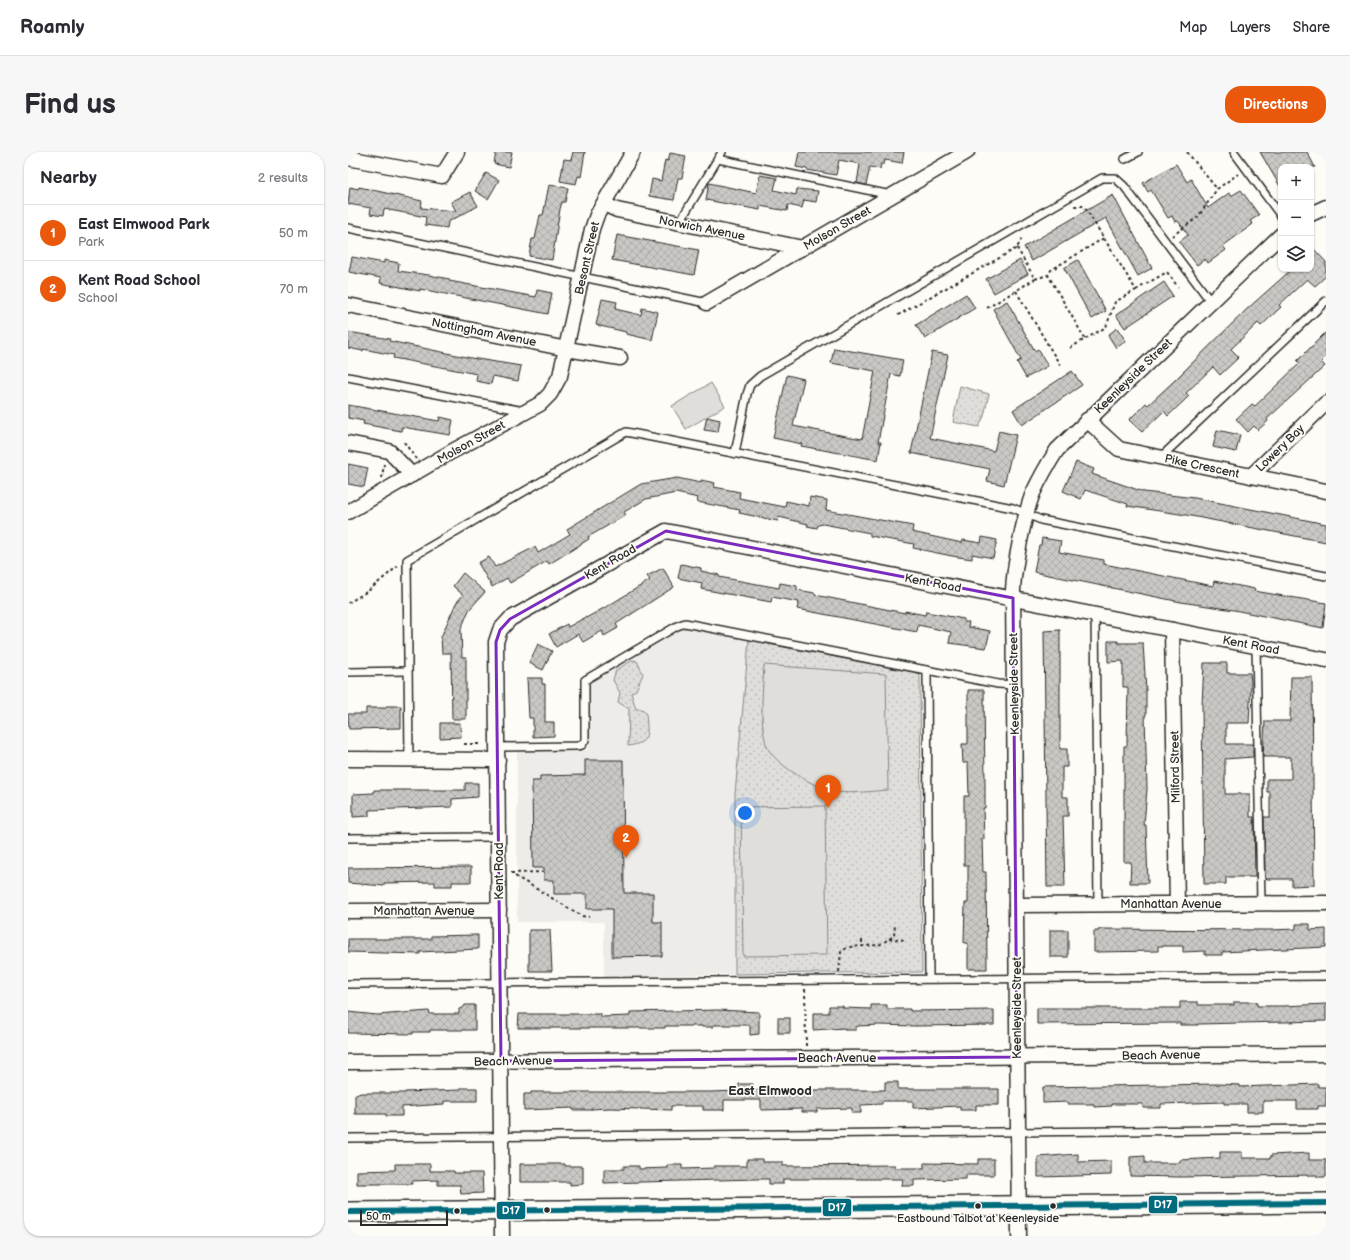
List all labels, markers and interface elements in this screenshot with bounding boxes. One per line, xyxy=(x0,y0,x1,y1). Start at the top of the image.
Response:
text: Roamly xyxy=(20,16,84,39)
text: Map xyxy=(1179,19,1207,36)
text: Layers xyxy=(1229,19,1271,36)
text: Share xyxy=(1293,19,1330,36)
button: Directions xyxy=(1225,86,1326,123)
text: Find us xyxy=(24,88,116,121)
map controls xyxy=(1278,164,1314,272)
button: + xyxy=(1278,164,1314,200)
text: Nearby xyxy=(40,168,97,188)
text: 2 results xyxy=(258,170,308,186)
button: − xyxy=(1278,200,1314,236)
street label: Molson Street xyxy=(801,203,874,254)
street label: Norwich Avenue xyxy=(657,213,746,244)
text: East Elmwood Park xyxy=(78,215,210,234)
street label: Besant Street xyxy=(572,220,603,296)
text: 1 xyxy=(50,225,56,241)
text: 50 m xyxy=(279,225,308,241)
text: Park xyxy=(78,234,104,250)
button: layers xyxy=(1278,236,1314,272)
text: Kent Road School xyxy=(78,271,200,290)
text: 2 xyxy=(49,281,57,297)
text: 70 m xyxy=(280,281,308,297)
text: School xyxy=(78,290,118,306)
street label: Nottingham Avenue xyxy=(430,315,538,350)
street label: Keenleyside Street xyxy=(1091,335,1176,417)
street label: Molson Street xyxy=(435,417,508,467)
street label: Lowery Bay xyxy=(1253,421,1308,475)
street label: Pike Crescent xyxy=(1163,451,1241,482)
street label: Kent Road xyxy=(582,542,639,583)
street label: Kent Road xyxy=(903,571,963,596)
street label: Keenleyside Street xyxy=(1006,632,1023,735)
street label: Kent Road xyxy=(1221,633,1281,658)
street label: Milford Street xyxy=(1167,730,1184,804)
pin: 1 xyxy=(815,775,841,808)
your location xyxy=(735,803,755,823)
pin: 2 xyxy=(613,825,639,858)
street label: Kent Road xyxy=(492,842,507,900)
street label: Manhattan Avenue xyxy=(1120,897,1222,912)
street label: Manhattan Avenue xyxy=(373,904,475,919)
street label: Keenleyside Street xyxy=(1010,957,1025,1059)
street label: Beach Avenue xyxy=(1122,1047,1200,1064)
street label: Beach Avenue xyxy=(798,1051,876,1066)
street label: Beach Avenue xyxy=(474,1053,552,1070)
district label: East Elmwood xyxy=(728,1083,812,1099)
line badge: D17 xyxy=(1148,1195,1178,1214)
line badge: D17 xyxy=(822,1198,852,1217)
text: D17 xyxy=(1154,1198,1172,1211)
line badge: D17 xyxy=(496,1201,526,1220)
text: D17 xyxy=(828,1201,846,1214)
marker: Eastbound Talbot at Keenleyside xyxy=(973,1201,983,1211)
unlabelled marker xyxy=(1048,1201,1058,1211)
text: D17 xyxy=(502,1204,520,1217)
unlabelled marker xyxy=(542,1205,552,1215)
unlabelled marker xyxy=(452,1206,462,1216)
scale bar xyxy=(360,1208,448,1227)
text: 50 m xyxy=(366,1210,391,1223)
place label: Eastbound Talbot at Keenleyside xyxy=(897,1212,1059,1225)

